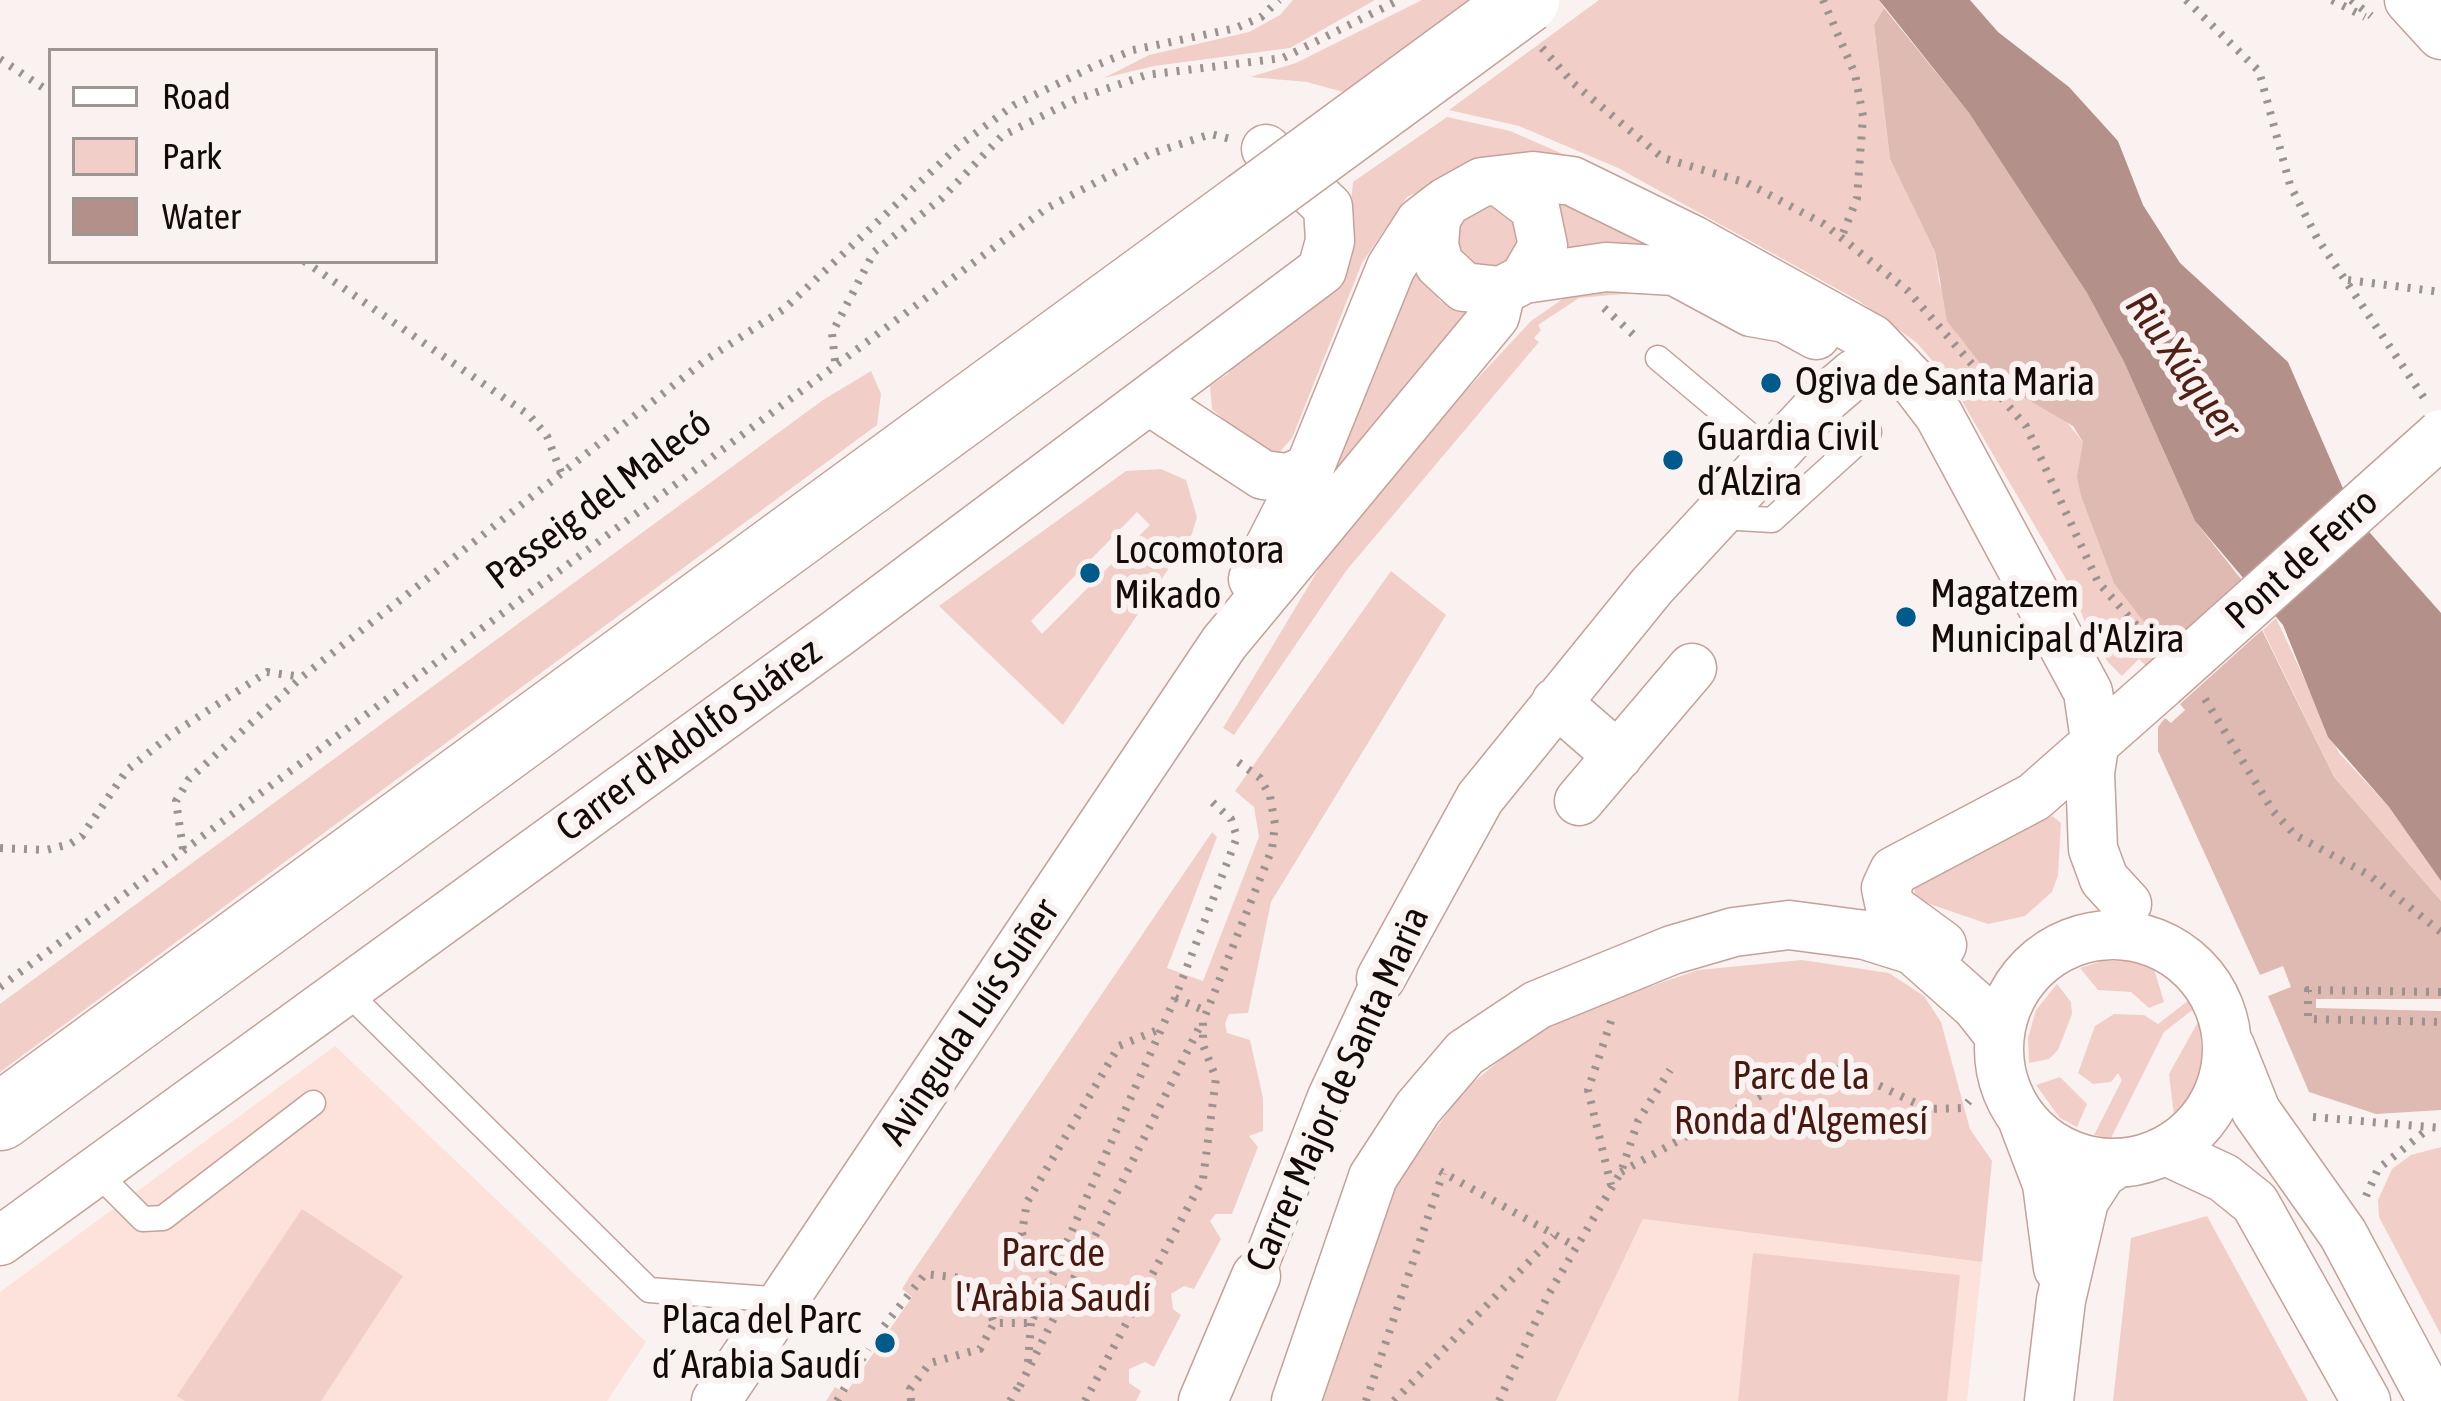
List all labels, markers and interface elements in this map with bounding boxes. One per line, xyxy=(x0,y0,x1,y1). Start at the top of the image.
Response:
legend xyxy=(48,48,438,264)
text: Road xyxy=(162,75,231,117)
text: Park xyxy=(162,135,222,177)
text: Water xyxy=(162,195,241,237)
water label: Riu Xúquer xyxy=(2114,283,2252,449)
place label: Ogiva de Santa Maria xyxy=(1795,360,2095,406)
marker: Ogiva de Santa Maria xyxy=(1758,370,1784,396)
street label: Passeig del Malecó xyxy=(477,400,721,600)
place label: Guardia Civil d´Alzira xyxy=(1697,415,1879,506)
marker: Guardia Civil d´Alzira xyxy=(1660,447,1686,473)
street label: Pont de Ferro xyxy=(2216,479,2388,639)
place label: Locomotora Mikado xyxy=(1114,528,1285,619)
marker: Locomotora Mikado xyxy=(1077,560,1103,586)
place label: Magatzem Municipal d'Alzira xyxy=(1930,572,2185,663)
marker: Magatzem Municipal d'Alzira xyxy=(1893,604,1919,630)
street label: Carrer d'Adolfo Suárez xyxy=(548,628,830,852)
street label: Avinguda Luís Suñer xyxy=(871,890,1069,1154)
street label: Carrer Major de Santa Maria xyxy=(1236,899,1440,1279)
park label: Parc de la Ronda d'Algemesí xyxy=(1674,1054,1928,1145)
park label: Parc de l'Aràbia Saudí xyxy=(955,1231,1151,1322)
place label: Placa del Parc d´ Arabia Saudí xyxy=(652,1298,861,1389)
marker: Placa del Parc d´ Arabia Saudí xyxy=(872,1330,898,1356)

